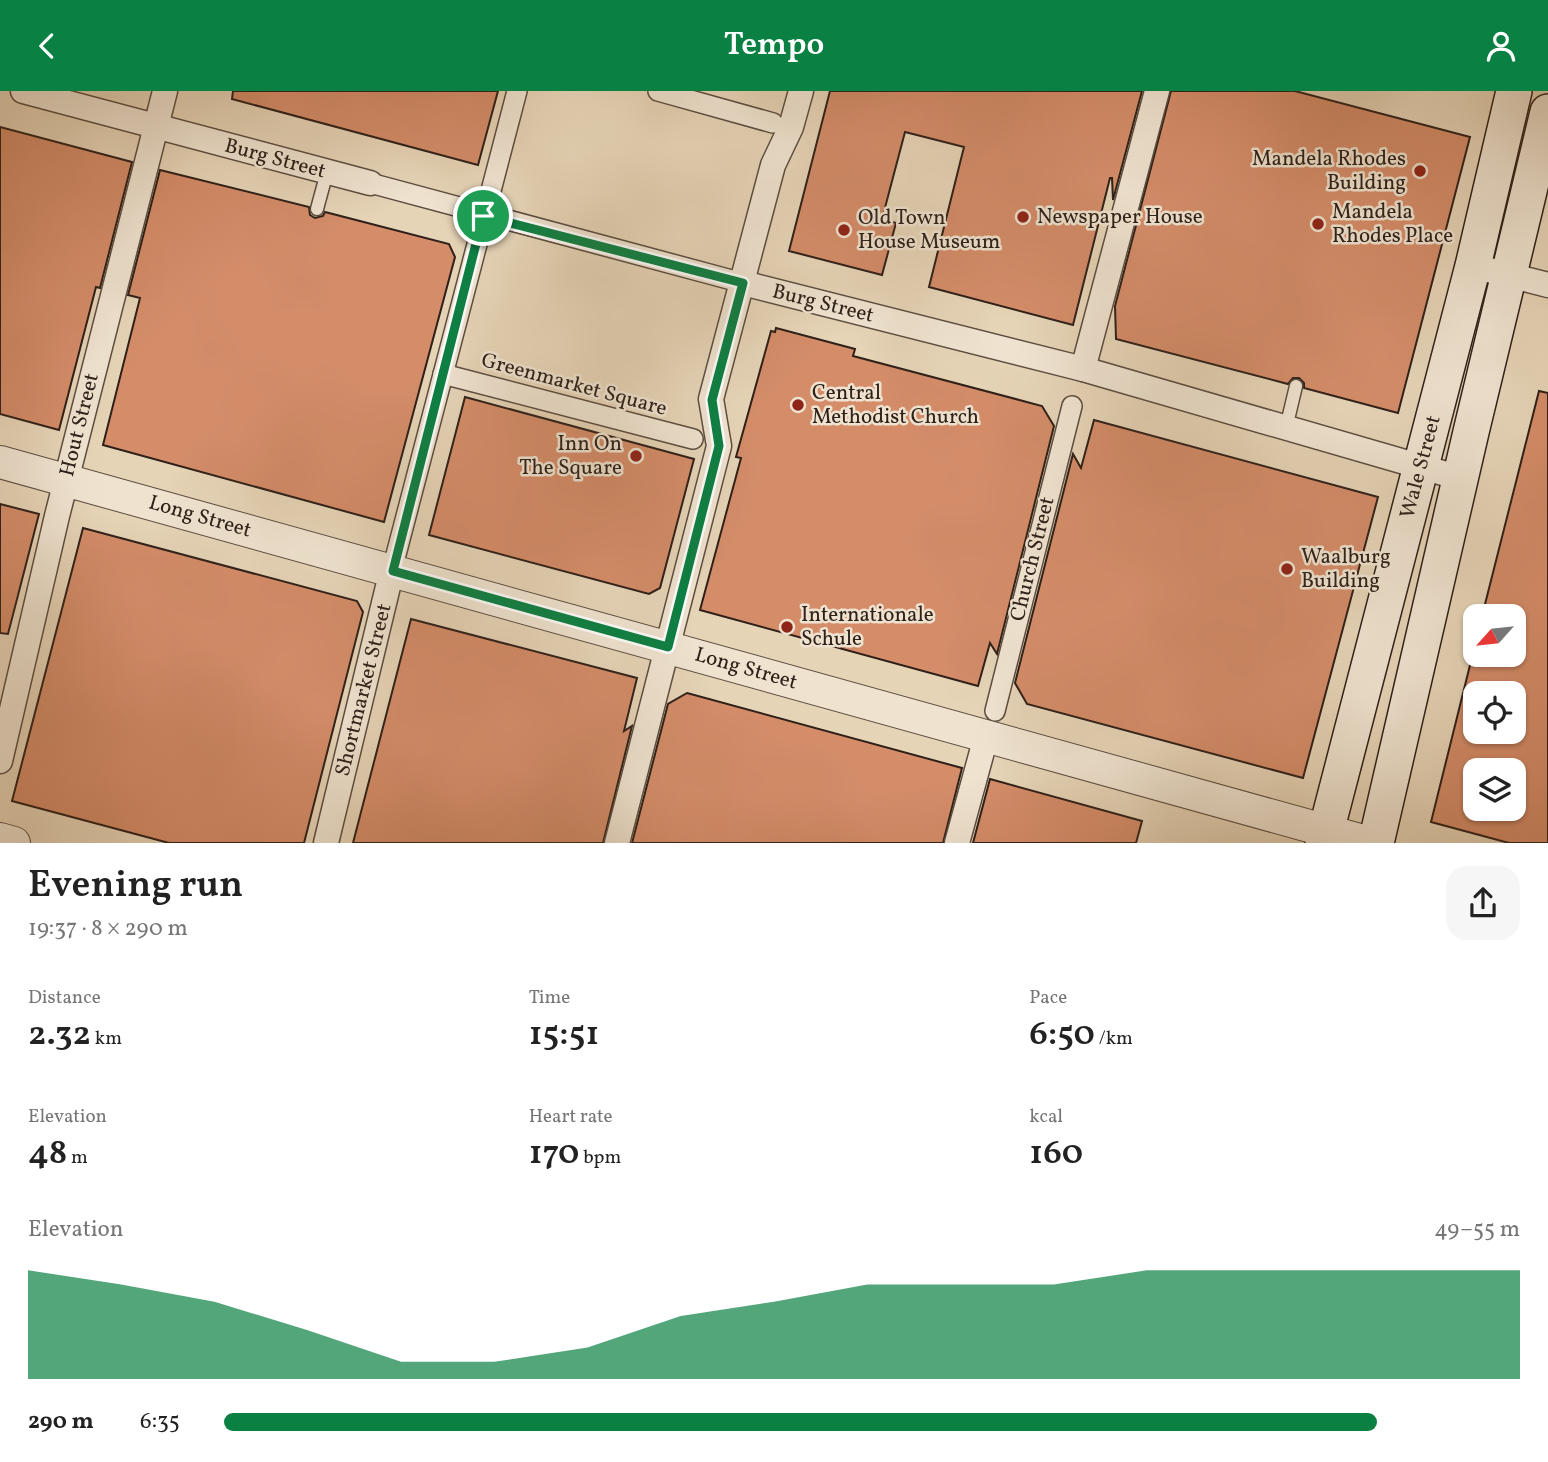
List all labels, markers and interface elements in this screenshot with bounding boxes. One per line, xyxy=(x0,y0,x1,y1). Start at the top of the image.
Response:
text: Tempo xyxy=(724,24,824,68)
icon: back xyxy=(28,27,66,65)
icon: person xyxy=(1482,27,1520,65)
street label: Burg Street xyxy=(221,132,329,186)
place label: Mandela Rhodes Building xyxy=(1252,145,1406,198)
marker: Mandela Rhodes Building xyxy=(1412,163,1428,179)
pin xyxy=(453,186,513,246)
icon: arrive xyxy=(464,197,502,235)
place label: Mandela Rhodes Place xyxy=(1332,198,1453,251)
place label: Newspaper House xyxy=(1037,203,1203,232)
place label: Old Town House Museum xyxy=(858,204,1000,257)
marker: Newspaper House xyxy=(1015,209,1031,225)
marker: Mandela Rhodes Place xyxy=(1310,216,1326,232)
marker: Old Town House Museum xyxy=(836,222,852,238)
street label: Burg Street xyxy=(769,277,877,331)
street label: Greenmarket Square xyxy=(478,346,670,424)
street label: Hout Street xyxy=(53,370,107,480)
place label: Central Methodist Church xyxy=(812,379,979,432)
marker: Central Methodist Church xyxy=(790,397,806,413)
street label: Wale Street xyxy=(1393,412,1449,522)
place label: Inn On The Square xyxy=(519,430,622,483)
marker: Inn On The Square xyxy=(628,448,644,464)
street label: Long Street xyxy=(145,489,255,545)
street label: Church Street xyxy=(1004,494,1062,624)
place label: Waalburg Building xyxy=(1301,543,1391,596)
marker: Waalburg Building xyxy=(1279,561,1295,577)
street label: Shortmarket Street xyxy=(329,601,399,779)
place label: Internationale Schule xyxy=(801,601,934,654)
north arrow xyxy=(1463,604,1526,667)
map controls xyxy=(1463,604,1526,821)
marker: Internationale Schule xyxy=(779,619,795,635)
street label: Long Street xyxy=(691,641,801,697)
button: locate xyxy=(1463,681,1526,744)
button: layers xyxy=(1463,758,1526,821)
text: Evening run xyxy=(28,860,243,913)
button: share xyxy=(1446,866,1520,940)
text: 19:37 · 8 × 290 m xyxy=(28,913,188,945)
text: Distance xyxy=(28,985,101,1011)
text: Time xyxy=(529,985,570,1011)
text: Pace xyxy=(1029,985,1067,1011)
text: 2.32 xyxy=(28,1011,91,1059)
text: 15:51 xyxy=(529,1011,599,1059)
text: 6:50 xyxy=(1029,1011,1095,1059)
text: km xyxy=(91,1026,122,1052)
text: /km xyxy=(1095,1026,1133,1052)
text: Elevation xyxy=(28,1104,107,1130)
text: Heart rate xyxy=(529,1104,613,1130)
text: kcal xyxy=(1029,1104,1063,1130)
text: 48 xyxy=(28,1130,67,1178)
text: 170 xyxy=(529,1130,579,1178)
text: 160 xyxy=(1029,1130,1083,1178)
text: m xyxy=(67,1145,88,1171)
text: bpm xyxy=(579,1145,621,1171)
text: Elevation xyxy=(28,1214,124,1246)
text: 49–55 m xyxy=(1434,1214,1520,1246)
text: 290 m xyxy=(28,1406,94,1438)
text: 6:35 xyxy=(140,1406,180,1438)

